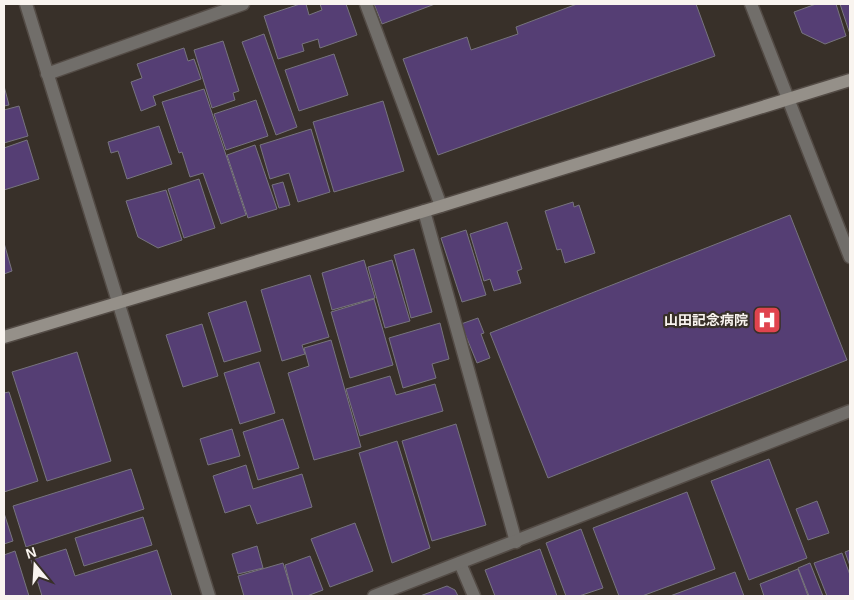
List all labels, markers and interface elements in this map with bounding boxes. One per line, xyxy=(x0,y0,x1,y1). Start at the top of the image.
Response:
hospital icon: 山田記念病院 xyxy=(752,305,782,335)
place label: 山田記念病院 xyxy=(664,312,748,328)
north arrow xyxy=(10,540,60,590)
text: N xyxy=(24,543,38,562)

